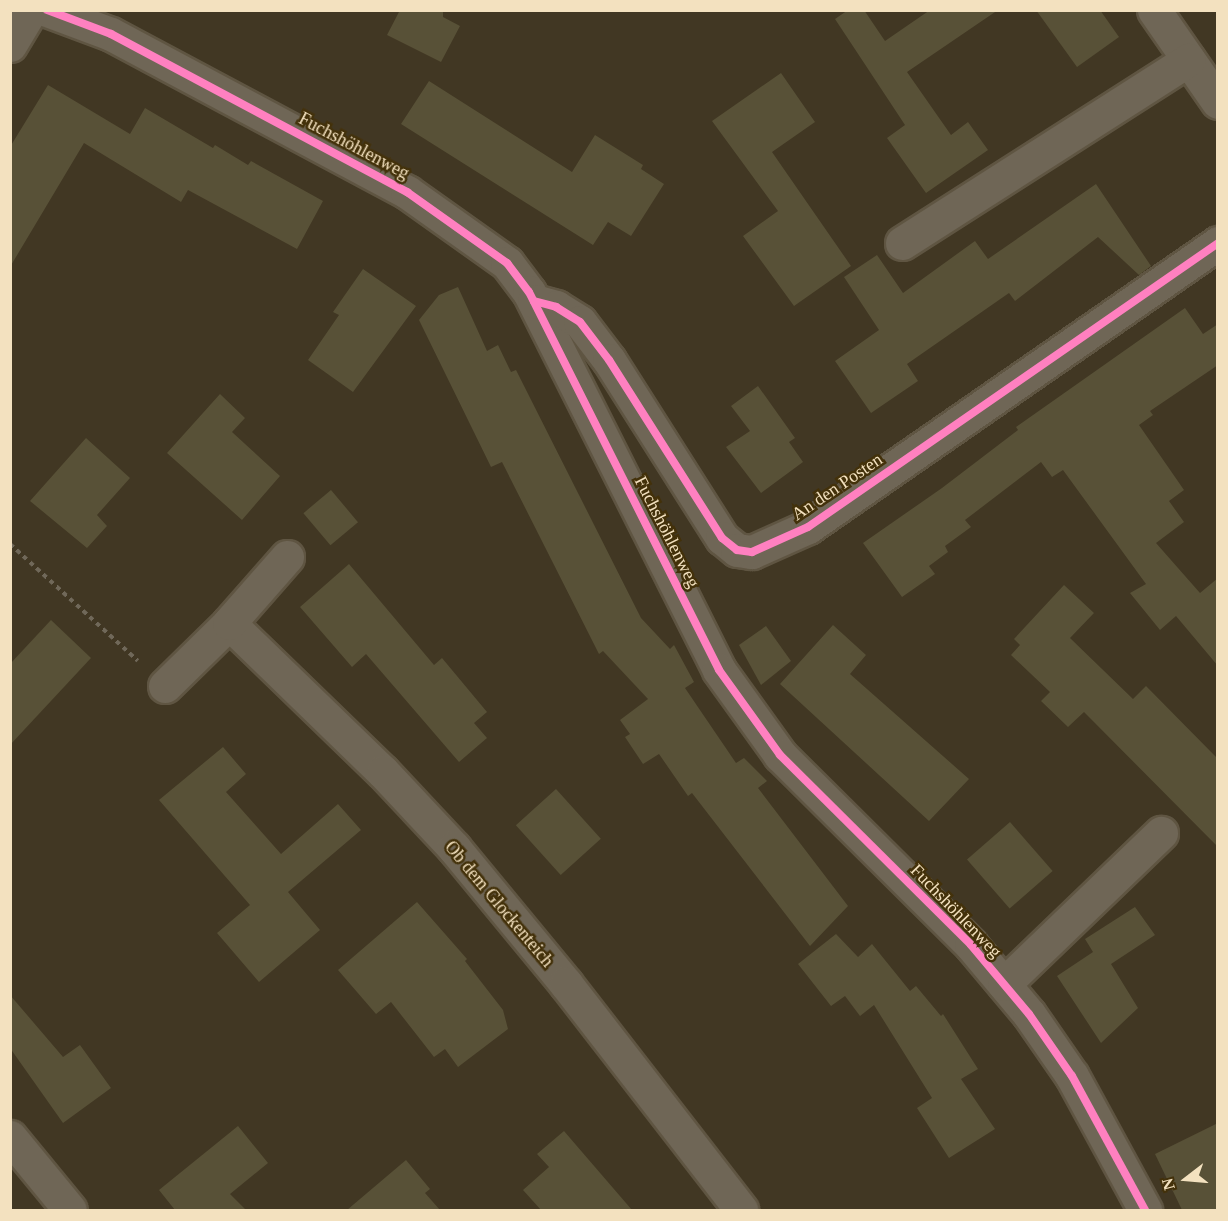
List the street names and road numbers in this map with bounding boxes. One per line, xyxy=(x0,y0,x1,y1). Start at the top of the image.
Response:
street label: Fuchshöhlenweg xyxy=(295,108,413,184)
street label: An den Posten xyxy=(787,449,887,525)
street label: Fuchshöhlenweg xyxy=(630,473,704,591)
street label: Ob dem Glockenteich xyxy=(440,837,558,971)
street label: Fuchshöhlenweg xyxy=(906,860,1006,962)

